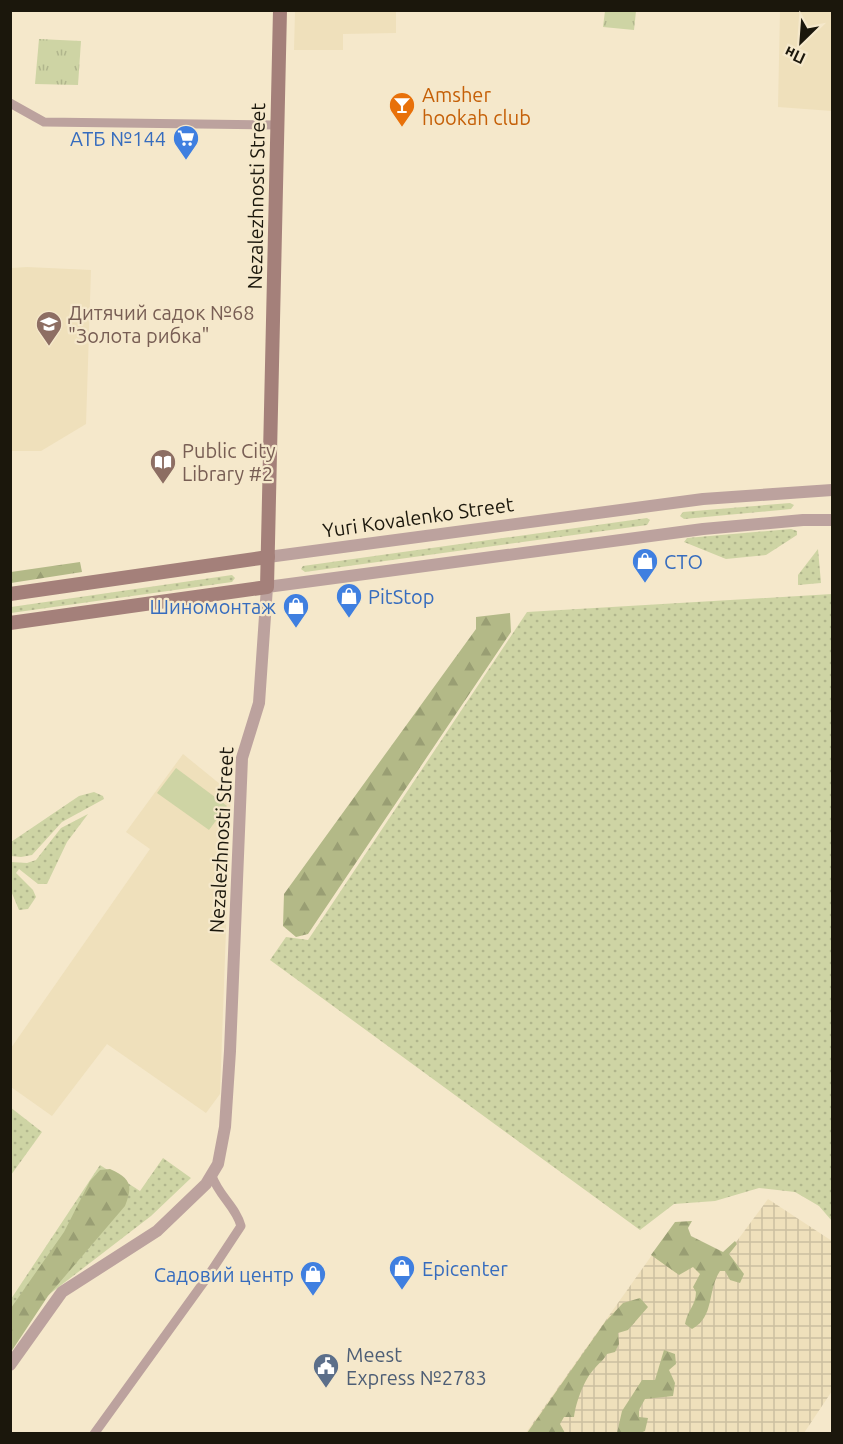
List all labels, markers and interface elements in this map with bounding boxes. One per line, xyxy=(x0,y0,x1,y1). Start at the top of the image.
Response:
north arrow xyxy=(771,12,831,72)
text: Пн xyxy=(781,43,808,68)
place label: Amsher hookah club xyxy=(422,83,531,129)
bar icon: Amsher hookah club xyxy=(387,90,417,128)
street label: Nezalezhnosti Street xyxy=(243,102,269,289)
supermarket icon: АТБ №144 xyxy=(171,123,201,161)
place label: АТБ №144 xyxy=(70,127,166,150)
place label: Дитячий садок №68 "Золота рибка" xyxy=(68,301,255,347)
school or university icon: Дитячий садок №68 "Золота рибка" xyxy=(34,309,64,347)
place label: Public City Library #2 xyxy=(182,439,276,485)
library icon: Public City Library #2 xyxy=(148,447,178,485)
street label: Yuri Kovalenko Street xyxy=(321,492,515,542)
shop icon: СТО xyxy=(630,546,660,584)
place label: СТО xyxy=(664,550,703,573)
shop icon: PitStop xyxy=(334,581,364,619)
place label: PitStop xyxy=(368,585,434,608)
shop icon: Шиномонтаж xyxy=(281,591,311,629)
place label: Шиномонтаж xyxy=(149,595,276,618)
street label: Nezalezhnosti Street xyxy=(205,746,237,934)
shop icon: Epicenter xyxy=(387,1253,417,1291)
place label: Epicenter xyxy=(422,1257,508,1280)
shop icon: Садовий центр xyxy=(298,1259,328,1297)
place label: Садовий центр xyxy=(154,1263,294,1286)
place label: Meest Express №2783 xyxy=(346,1343,487,1389)
public building icon: Meest Express №2783 xyxy=(311,1351,341,1389)

